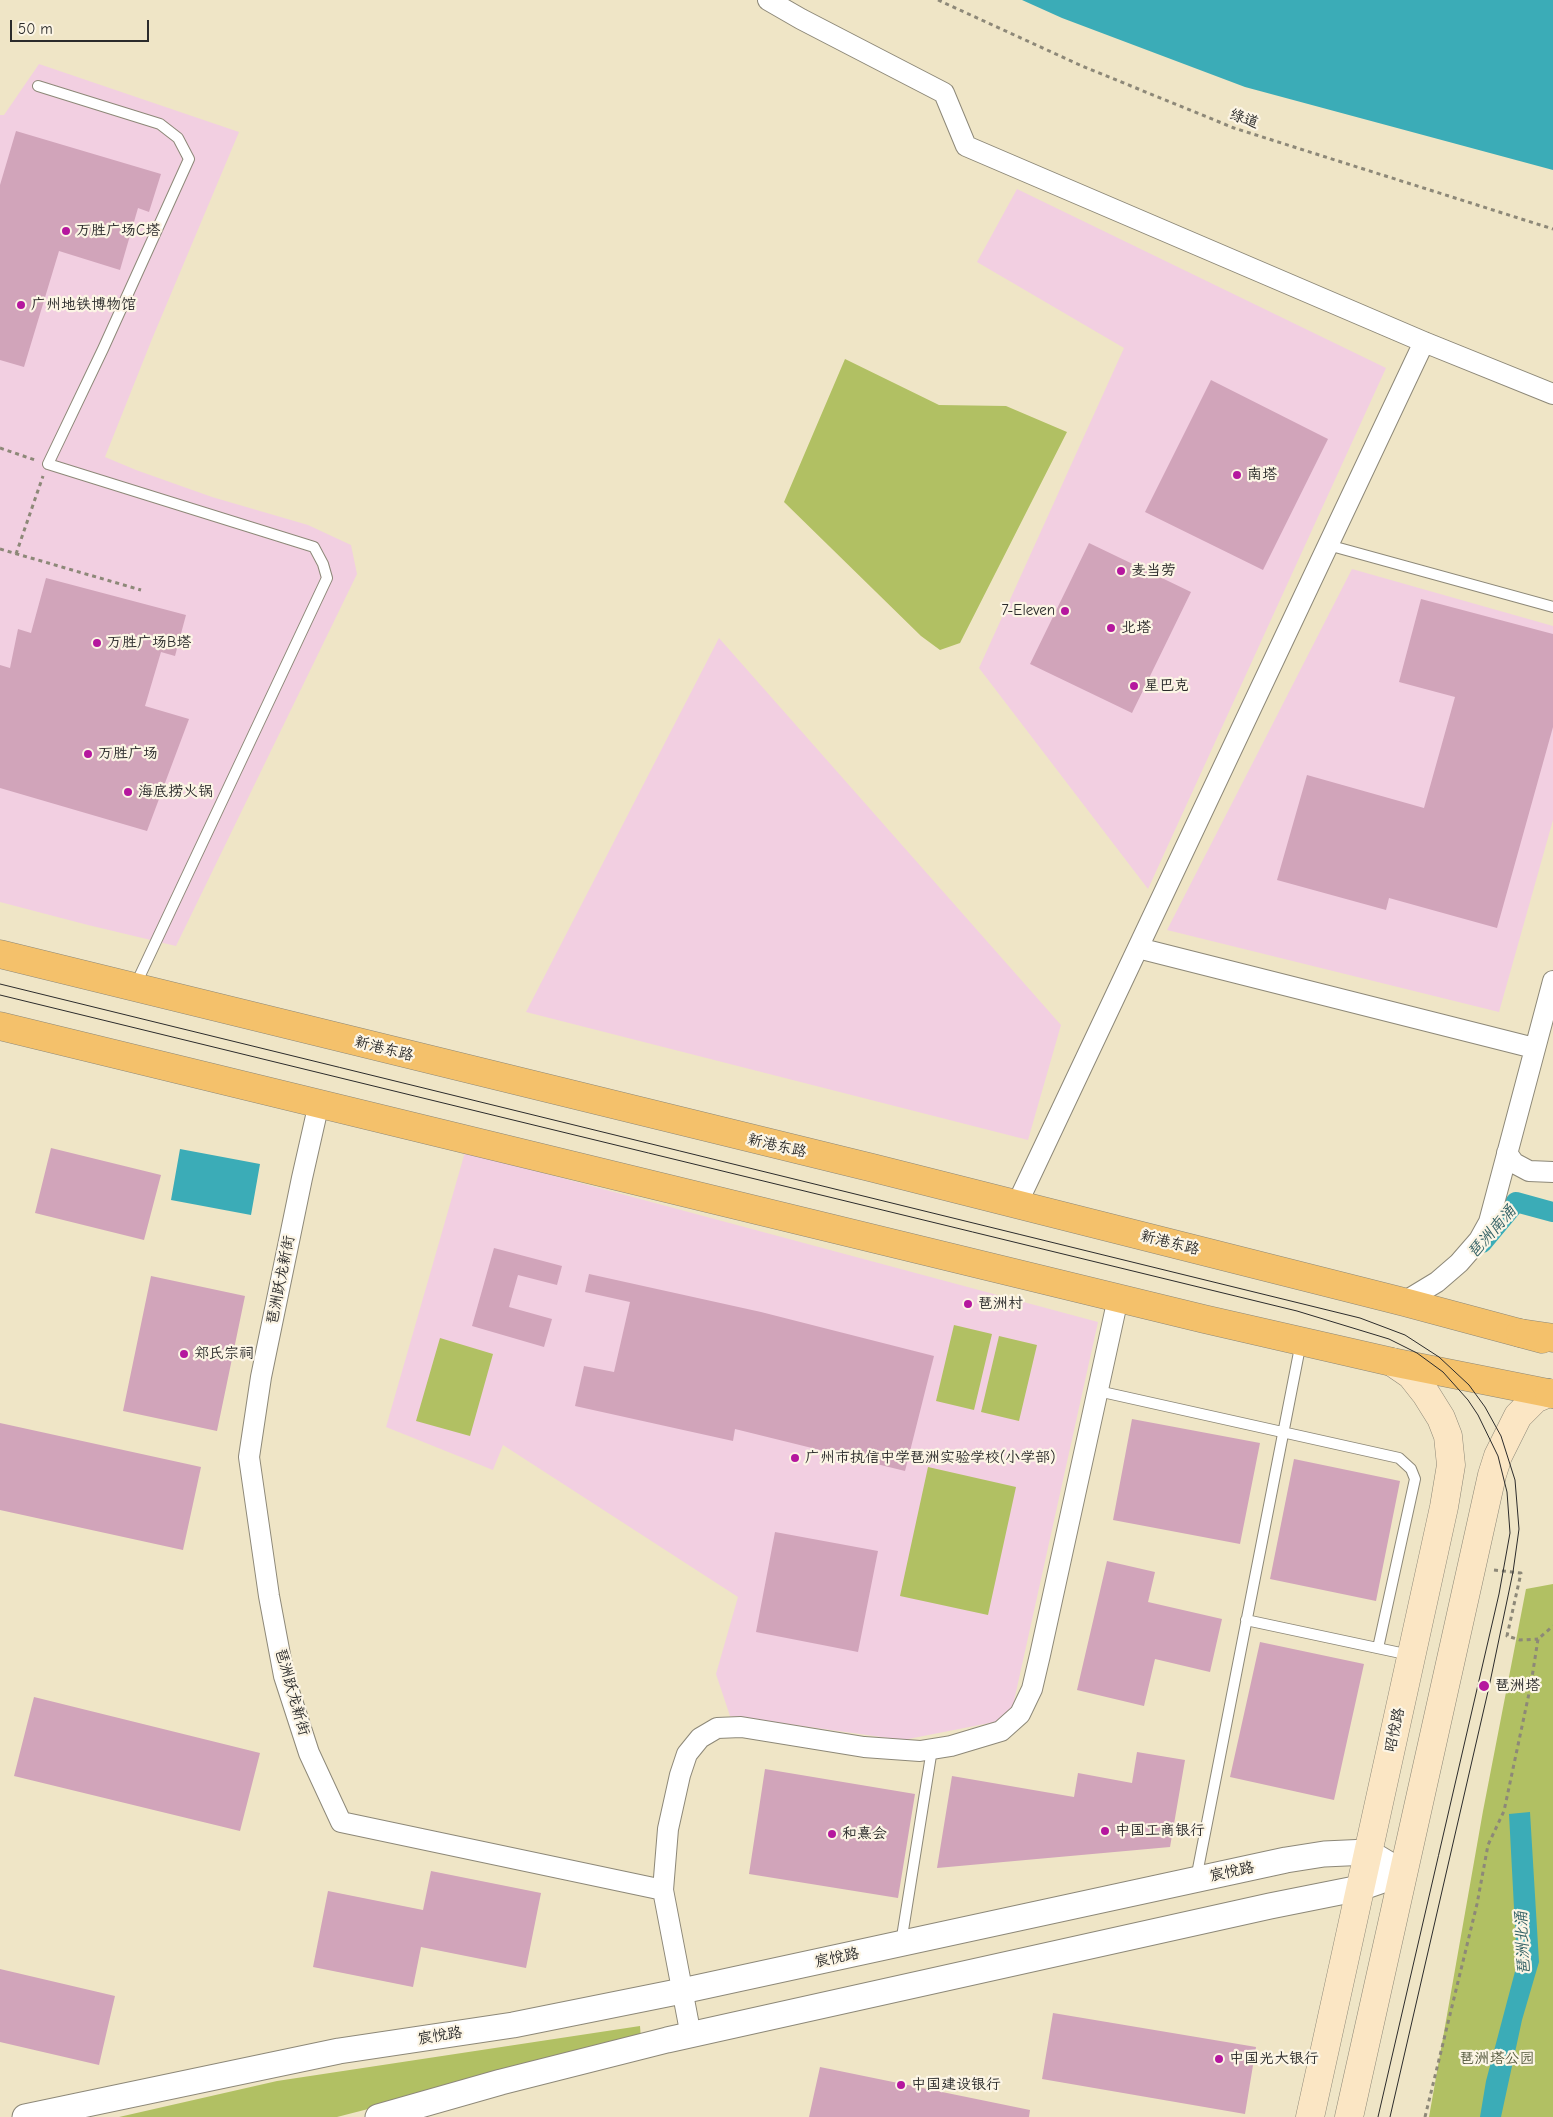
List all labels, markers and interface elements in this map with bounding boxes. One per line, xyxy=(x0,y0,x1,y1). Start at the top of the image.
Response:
scale bar xyxy=(12,10,151,42)
text: 50 m xyxy=(18,20,53,38)
street label: 绿道 xyxy=(1227,106,1261,132)
place label: 万胜广场C塔 xyxy=(76,222,160,240)
marker: 万胜广场C塔 xyxy=(60,225,72,237)
place label: 广州地铁博物馆 xyxy=(31,296,136,314)
marker: 广州地铁博物馆 xyxy=(15,299,27,311)
place label: 南塔 xyxy=(1247,466,1277,484)
marker: 南塔 xyxy=(1231,469,1243,481)
place label: 麦当劳 xyxy=(1131,562,1176,580)
marker: 麦当劳 xyxy=(1115,565,1127,577)
place label: 7-Eleven xyxy=(1001,602,1055,620)
marker: 7-Eleven xyxy=(1059,605,1071,617)
place label: 北塔 xyxy=(1121,619,1151,637)
marker: 北塔 xyxy=(1105,622,1117,634)
place label: 万胜广场B塔 xyxy=(107,634,191,652)
marker: 万胜广场B塔 xyxy=(91,637,103,649)
place label: 星巴克 xyxy=(1144,677,1189,695)
marker: 星巴克 xyxy=(1128,680,1140,692)
place label: 万胜广场 xyxy=(98,745,158,763)
marker: 万胜广场 xyxy=(82,748,94,760)
place label: 海底捞火锅 xyxy=(138,783,213,801)
marker: 海底捞火锅 xyxy=(122,786,134,798)
street label: 新港东路 xyxy=(353,1033,415,1065)
street label: 新港东路 xyxy=(746,1130,808,1162)
water label: 琶洲南涌 xyxy=(1464,1202,1520,1262)
street label: 新港东路 xyxy=(1139,1227,1201,1259)
street label: 琶洲跃龙新街 xyxy=(264,1234,298,1326)
place label: 琶洲村 xyxy=(978,1295,1023,1313)
marker: 琶洲村 xyxy=(962,1298,974,1310)
place label: 郑氏宗祠 xyxy=(194,1345,254,1363)
marker: 郑氏宗祠 xyxy=(178,1348,190,1360)
place label: 广州市执信中学琶洲实验学校(小学部) xyxy=(805,1449,1055,1467)
marker: 广州市执信中学琶洲实验学校(小学部) xyxy=(789,1452,801,1464)
street label: 琶洲跃龙新街 xyxy=(271,1646,313,1738)
place label: 琶洲塔 xyxy=(1495,1677,1540,1695)
marker: 琶洲塔 xyxy=(1477,1679,1491,1693)
street label: 昭悦路 xyxy=(1382,1706,1408,1754)
place label: 中国工商银行 xyxy=(1115,1822,1205,1840)
place label: 和熹会 xyxy=(842,1825,887,1843)
marker: 中国工商银行 xyxy=(1099,1825,1111,1837)
marker: 和熹会 xyxy=(826,1828,838,1840)
street label: 宸悦路 xyxy=(1208,1859,1256,1885)
water label: 琶洲北涌 xyxy=(1512,1911,1534,1975)
street label: 宸悦路 xyxy=(813,1945,861,1971)
street label: 宸悦路 xyxy=(416,2024,464,2048)
place label: 中国光大银行 xyxy=(1229,2050,1319,2068)
park label: 琶洲塔公园 xyxy=(1460,2050,1534,2068)
marker: 中国光大银行 xyxy=(1213,2053,1225,2065)
place label: 中国建设银行 xyxy=(911,2076,1001,2094)
marker: 中国建设银行 xyxy=(895,2079,907,2091)

